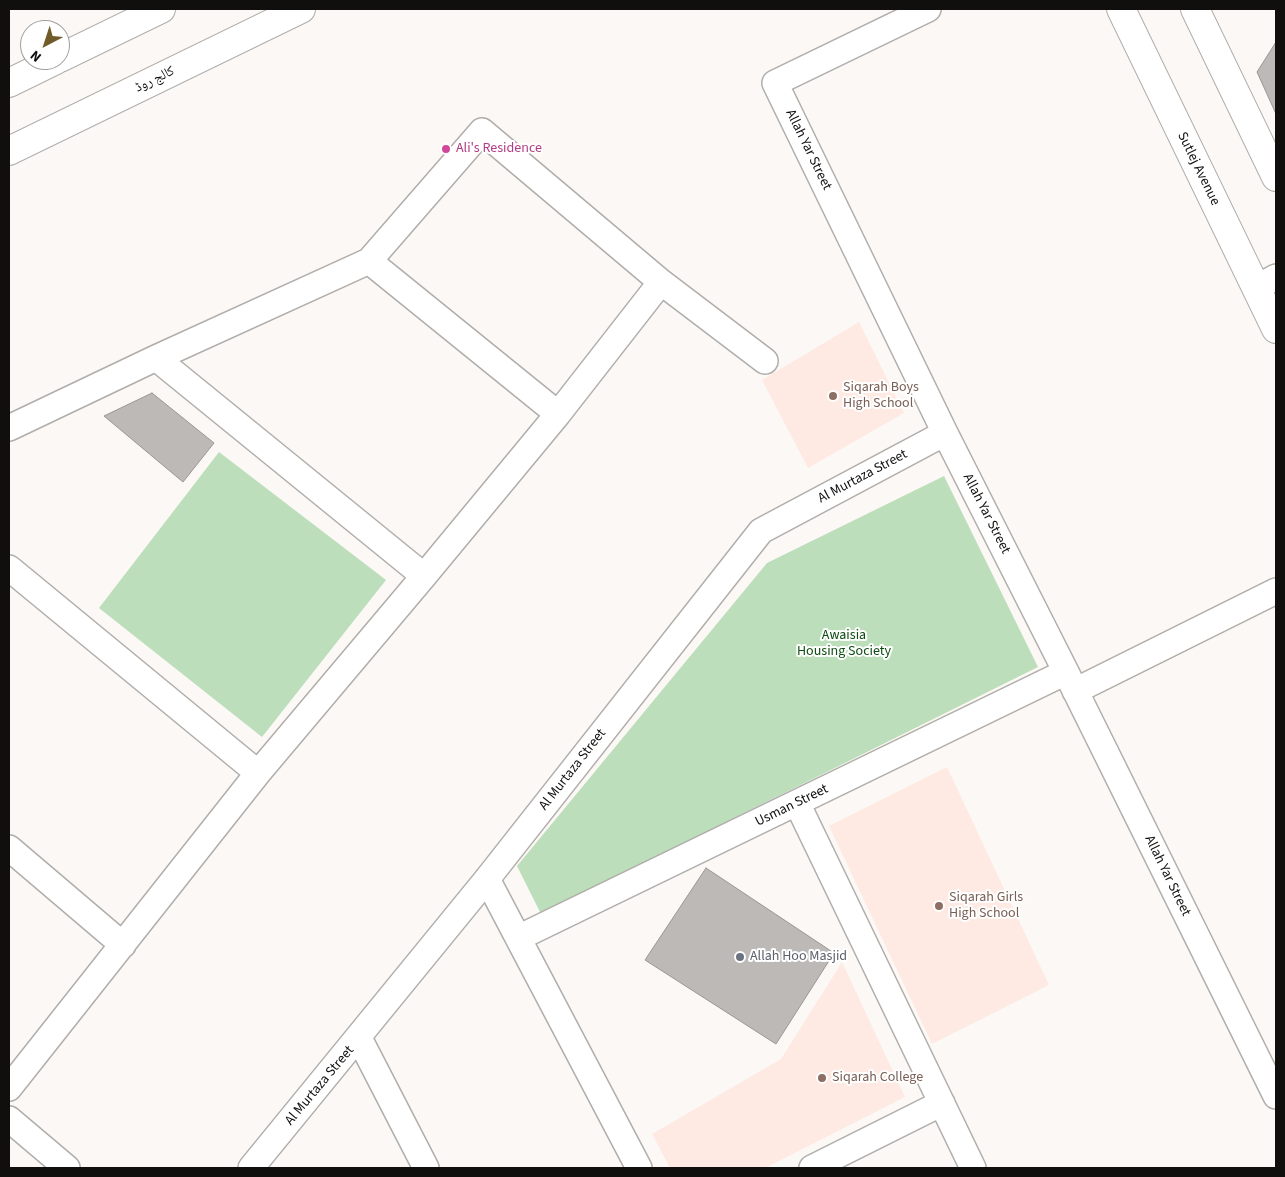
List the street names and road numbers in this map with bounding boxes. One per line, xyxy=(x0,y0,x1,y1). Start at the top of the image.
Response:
street label: کالج روڈ xyxy=(132,63,178,97)
street label: Allah Yar Street xyxy=(781,107,835,193)
street label: Sutlej Avenue xyxy=(1173,129,1223,209)
street label: Al Murtaza Street xyxy=(815,446,911,508)
street label: Allah Yar Street xyxy=(959,471,1013,557)
street label: Al Murtaza Street xyxy=(536,726,610,814)
street label: Usman Street xyxy=(753,781,831,831)
street label: Allah Yar Street xyxy=(1140,833,1194,919)
street label: Al Murtaza Street xyxy=(282,1043,358,1129)

